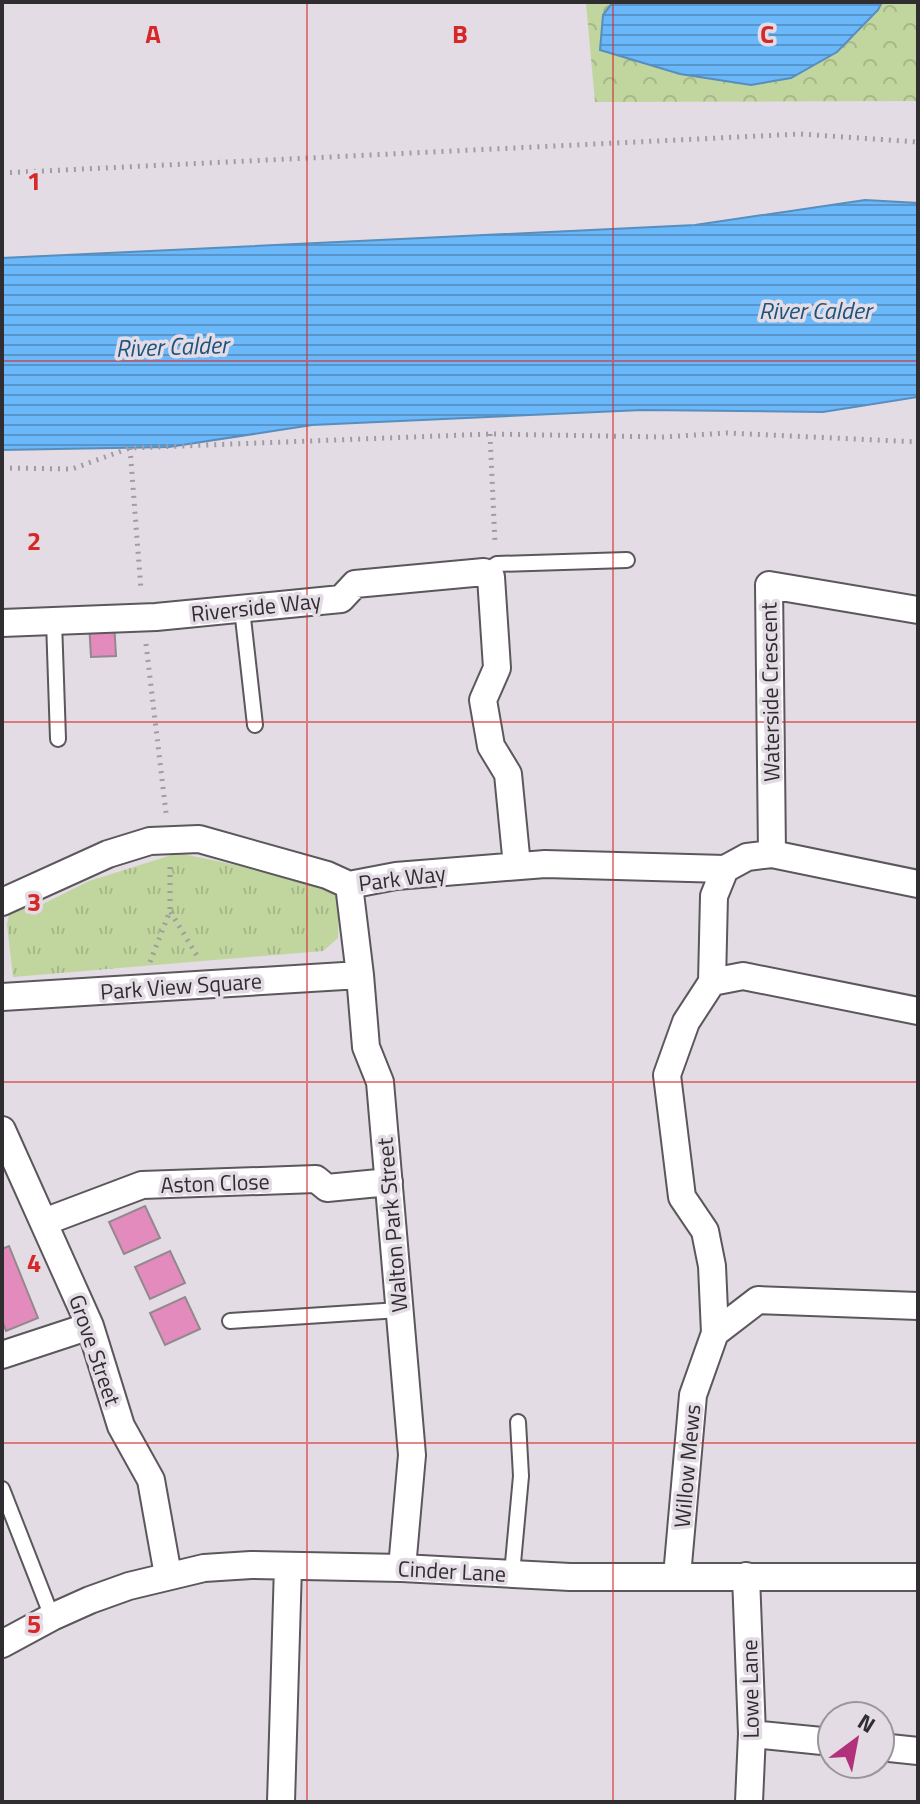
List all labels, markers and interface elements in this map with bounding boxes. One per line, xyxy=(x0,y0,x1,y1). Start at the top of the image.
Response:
text: A xyxy=(145,14,161,53)
text: B xyxy=(452,14,468,53)
text: C xyxy=(760,14,774,53)
text: 1 xyxy=(27,161,41,200)
water label: River Calder xyxy=(759,292,875,328)
water label: River Calder xyxy=(115,326,232,366)
text: 2 xyxy=(27,521,41,560)
street label: Riverside Way xyxy=(189,583,323,631)
street label: Waterside Crescent xyxy=(751,601,789,782)
street label: Park Way xyxy=(356,856,448,900)
text: 3 xyxy=(27,882,41,921)
street label: Park View Square xyxy=(99,963,263,1009)
street label: Walton Park Street xyxy=(367,1136,417,1314)
street label: Aston Close xyxy=(160,1164,270,1202)
text: 4 xyxy=(27,1243,41,1282)
street label: Grove Street xyxy=(60,1290,130,1410)
street label: Willow Mews xyxy=(665,1403,709,1529)
street label: Cinder Lane xyxy=(397,1551,507,1591)
text: 5 xyxy=(27,1604,41,1643)
street label: Lowe Lane xyxy=(732,1639,768,1739)
north arrow xyxy=(816,1700,896,1780)
text: N xyxy=(851,1705,882,1741)

